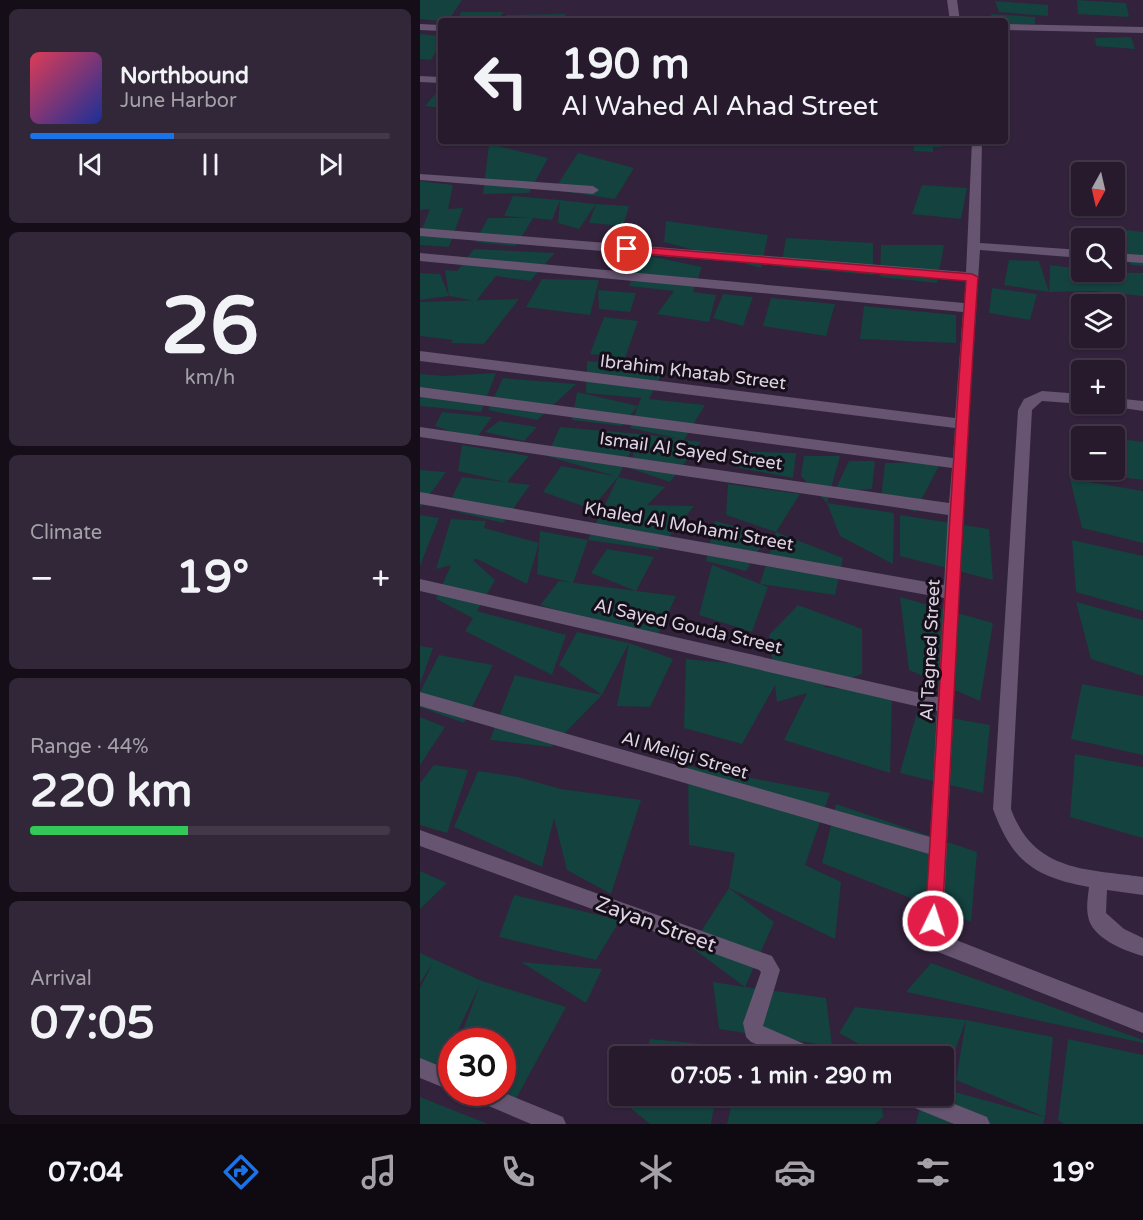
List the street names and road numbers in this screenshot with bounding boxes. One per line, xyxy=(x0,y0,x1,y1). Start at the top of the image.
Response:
street label: Ibrahim Khatab Street xyxy=(599,350,787,394)
street label: Ismail Al Sayed Street xyxy=(598,427,784,475)
street label: Khaled Al Mohami Street xyxy=(582,497,796,555)
street label: Al Tagned Street xyxy=(915,578,945,722)
street label: Al Sayed Gouda Street xyxy=(592,594,784,658)
street label: Al Meligi Street xyxy=(619,726,751,784)
street label: Zayan Street xyxy=(592,891,719,958)

